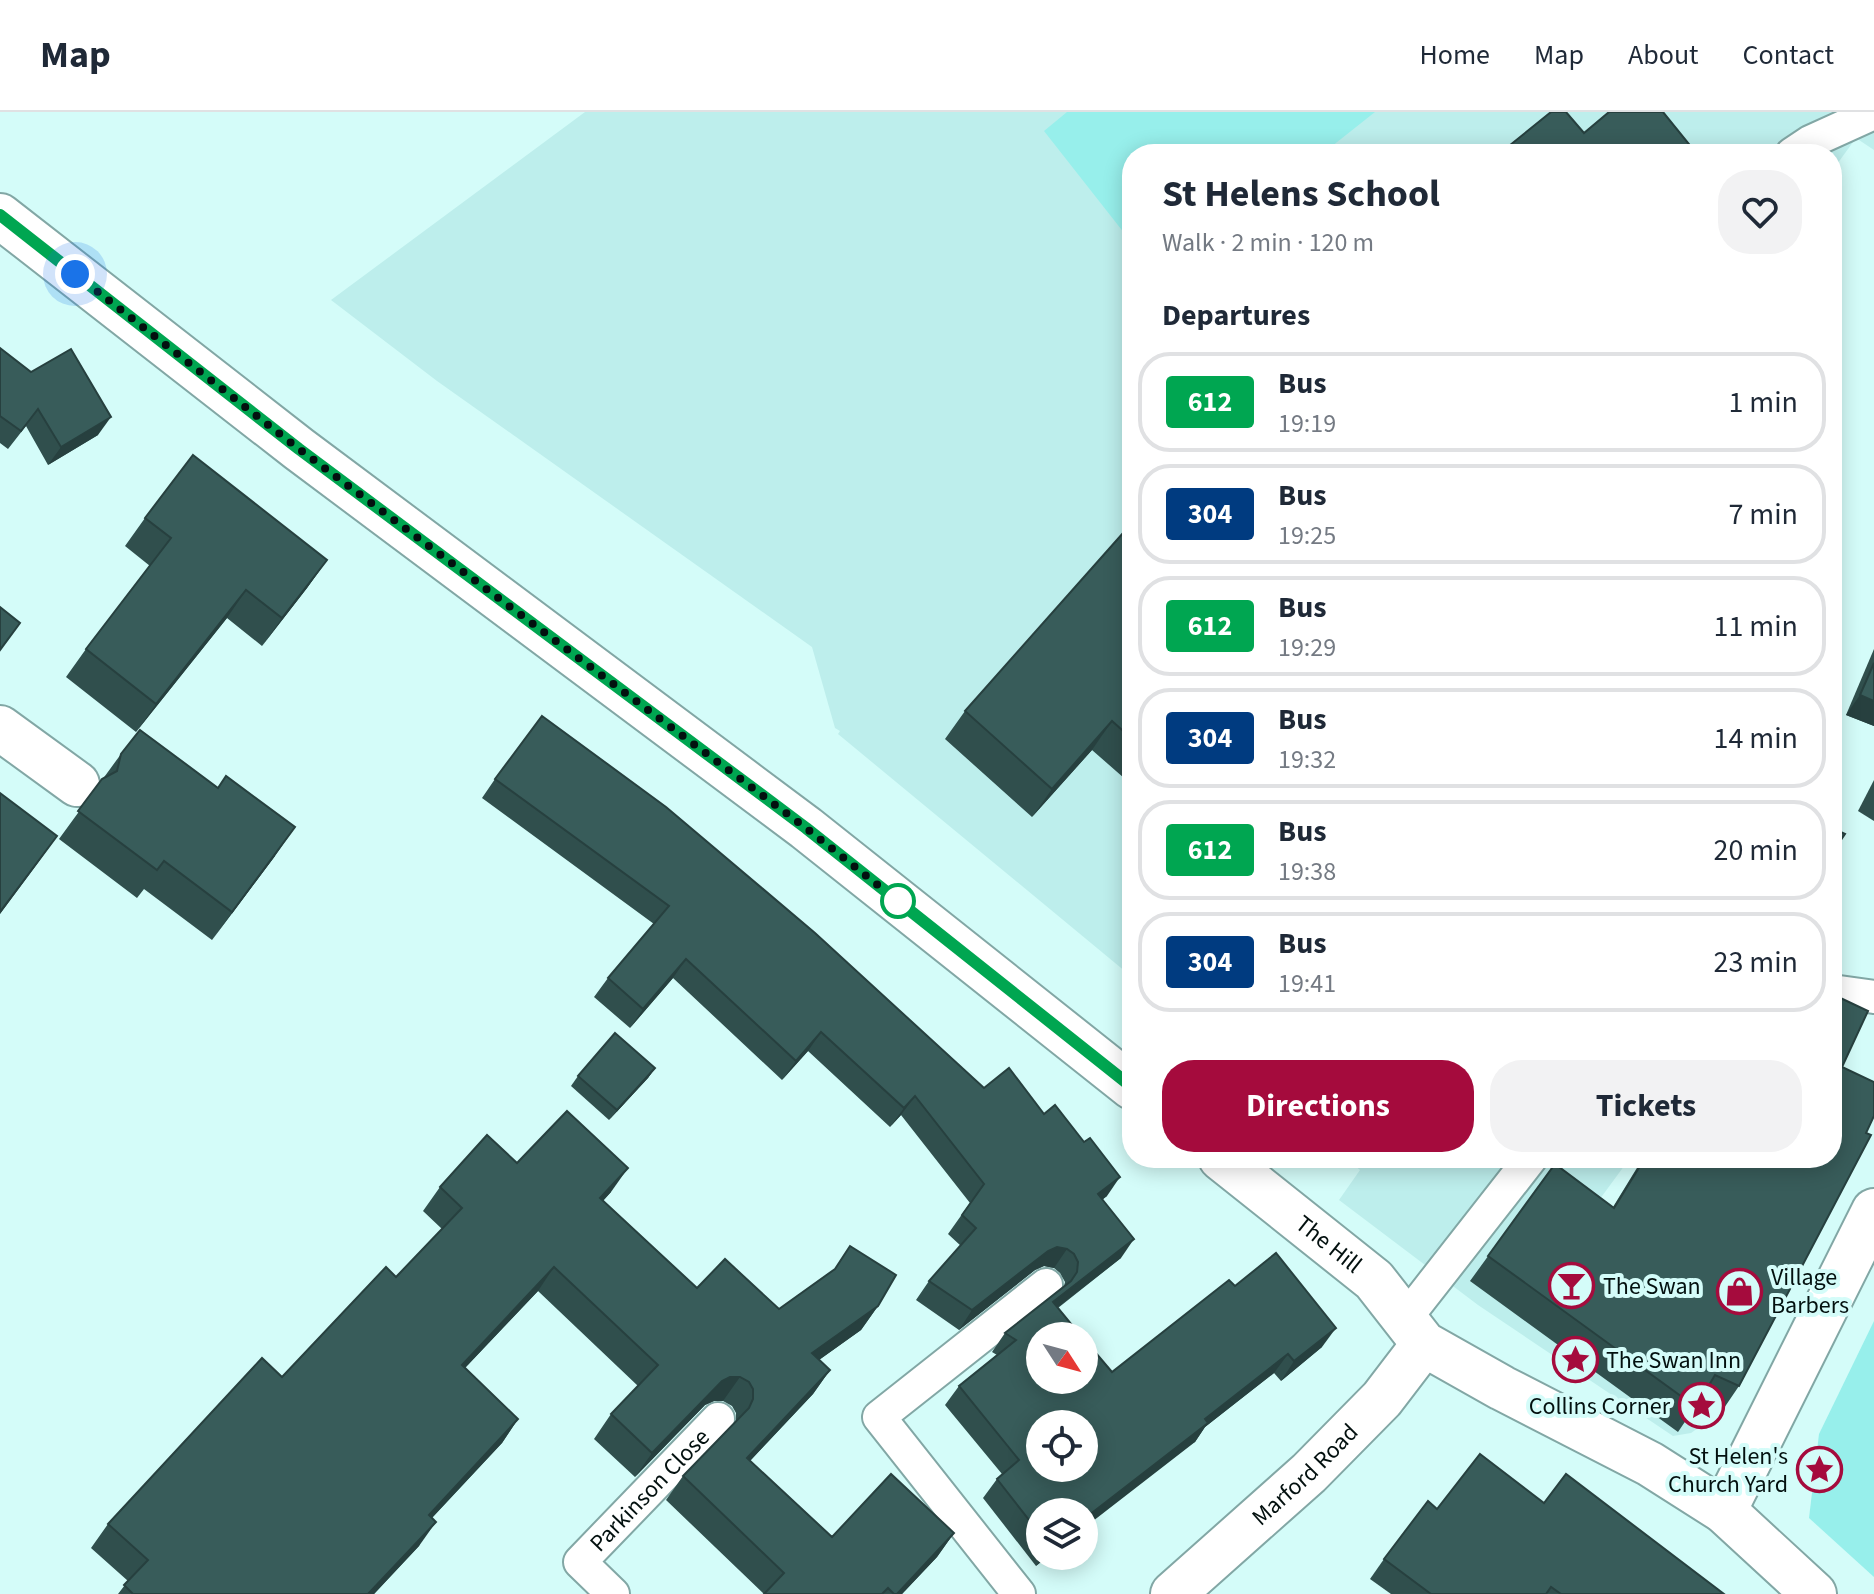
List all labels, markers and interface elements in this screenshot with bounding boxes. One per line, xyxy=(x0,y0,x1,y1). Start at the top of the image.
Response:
text: Map xyxy=(40,28,111,82)
text: Home xyxy=(1419,35,1490,75)
text: Map xyxy=(1534,35,1584,75)
text: About xyxy=(1628,35,1699,75)
text: Contact xyxy=(1743,35,1834,75)
text: St Helens School xyxy=(1162,167,1440,221)
button: heart xyxy=(1718,170,1802,254)
text: Walk · 2 min · 120 m xyxy=(1162,224,1374,261)
your location xyxy=(55,254,95,294)
text: Departures xyxy=(1162,294,1310,337)
text: Bus xyxy=(1278,362,1326,405)
text: 1 min xyxy=(1728,381,1798,424)
text: 612 xyxy=(1188,382,1232,422)
text: 19:19 xyxy=(1278,405,1336,442)
text: Bus xyxy=(1278,474,1326,517)
text: 7 min xyxy=(1728,493,1798,536)
text: 304 xyxy=(1188,494,1232,534)
text: 19:25 xyxy=(1278,517,1336,554)
text: Bus xyxy=(1278,586,1326,629)
text: 11 min xyxy=(1714,605,1798,648)
text: 612 xyxy=(1188,606,1232,646)
text: 19:29 xyxy=(1278,629,1336,666)
text: Bus xyxy=(1278,698,1326,741)
text: 14 min xyxy=(1714,717,1798,760)
text: 304 xyxy=(1188,718,1232,758)
text: 19:32 xyxy=(1278,741,1336,778)
text: Bus xyxy=(1278,810,1326,853)
text: 20 min xyxy=(1714,829,1798,872)
text: 612 xyxy=(1188,830,1232,870)
text: 19:38 xyxy=(1278,853,1336,890)
unlabelled marker xyxy=(881,884,915,918)
text: Bus xyxy=(1278,922,1326,965)
text: 23 min xyxy=(1714,941,1798,984)
text: 304 xyxy=(1188,942,1232,982)
text: 19:41 xyxy=(1278,965,1336,1002)
button: Directions xyxy=(1162,1060,1474,1152)
button: Tickets xyxy=(1490,1060,1802,1152)
street label: The Hill xyxy=(1288,1207,1369,1282)
place label: Village Barbers xyxy=(1771,1260,1849,1323)
bar icon: The Swan xyxy=(1548,1262,1596,1310)
shop icon: Village Barbers xyxy=(1716,1267,1764,1315)
place label: The Swan xyxy=(1603,1269,1701,1304)
north arrow xyxy=(1026,1322,1098,1394)
map controls xyxy=(1026,1322,1098,1570)
place icon: The Swan Inn xyxy=(1551,1336,1599,1384)
place label: The Swan Inn xyxy=(1606,1343,1741,1378)
place icon: Collins Corner xyxy=(1677,1382,1725,1430)
place label: Collins Corner xyxy=(1529,1389,1671,1424)
button: locate xyxy=(1026,1410,1098,1482)
street label: Marford Road xyxy=(1244,1416,1367,1534)
street label: Parkinson Close xyxy=(582,1421,718,1560)
place label: St Helen's Church Yard xyxy=(1668,1439,1788,1502)
place icon: St Helen's Church Yard xyxy=(1795,1446,1843,1494)
button: layers xyxy=(1026,1498,1098,1570)

